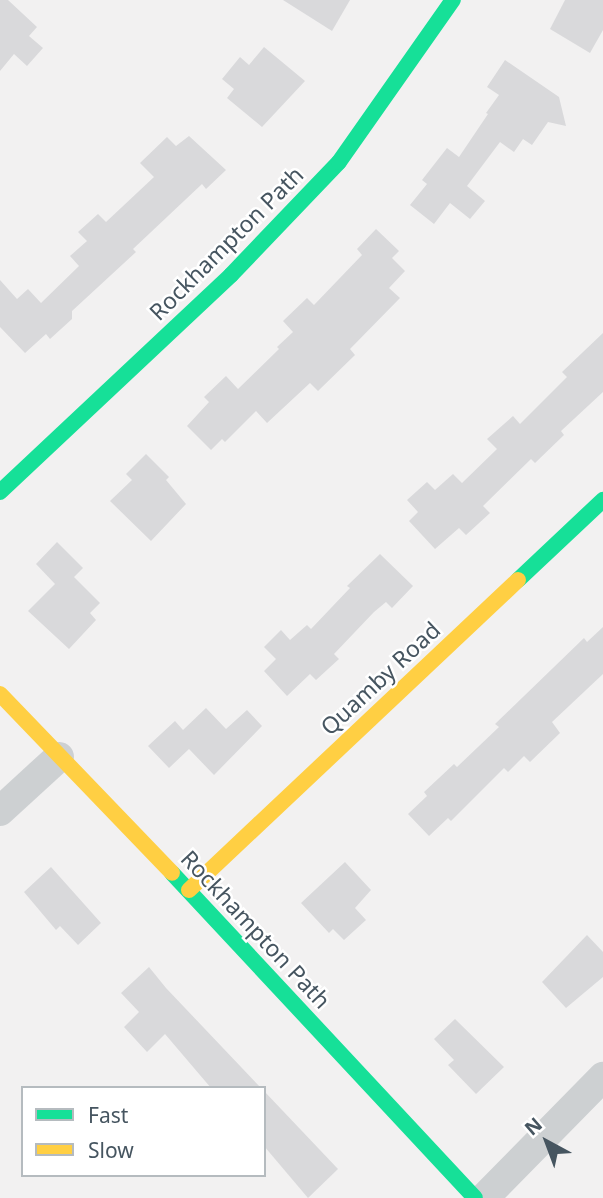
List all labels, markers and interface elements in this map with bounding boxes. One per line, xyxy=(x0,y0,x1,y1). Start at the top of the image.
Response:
street label: Rockhampton Path xyxy=(143,160,309,326)
street label: Quamby Road xyxy=(315,616,445,740)
street label: Rockhampton Path xyxy=(176,844,336,1014)
legend xyxy=(21,1086,266,1177)
text: Fast xyxy=(88,1101,128,1129)
north arrow xyxy=(512,1107,582,1177)
text: N xyxy=(519,1111,548,1141)
text: Slow xyxy=(88,1136,134,1164)

